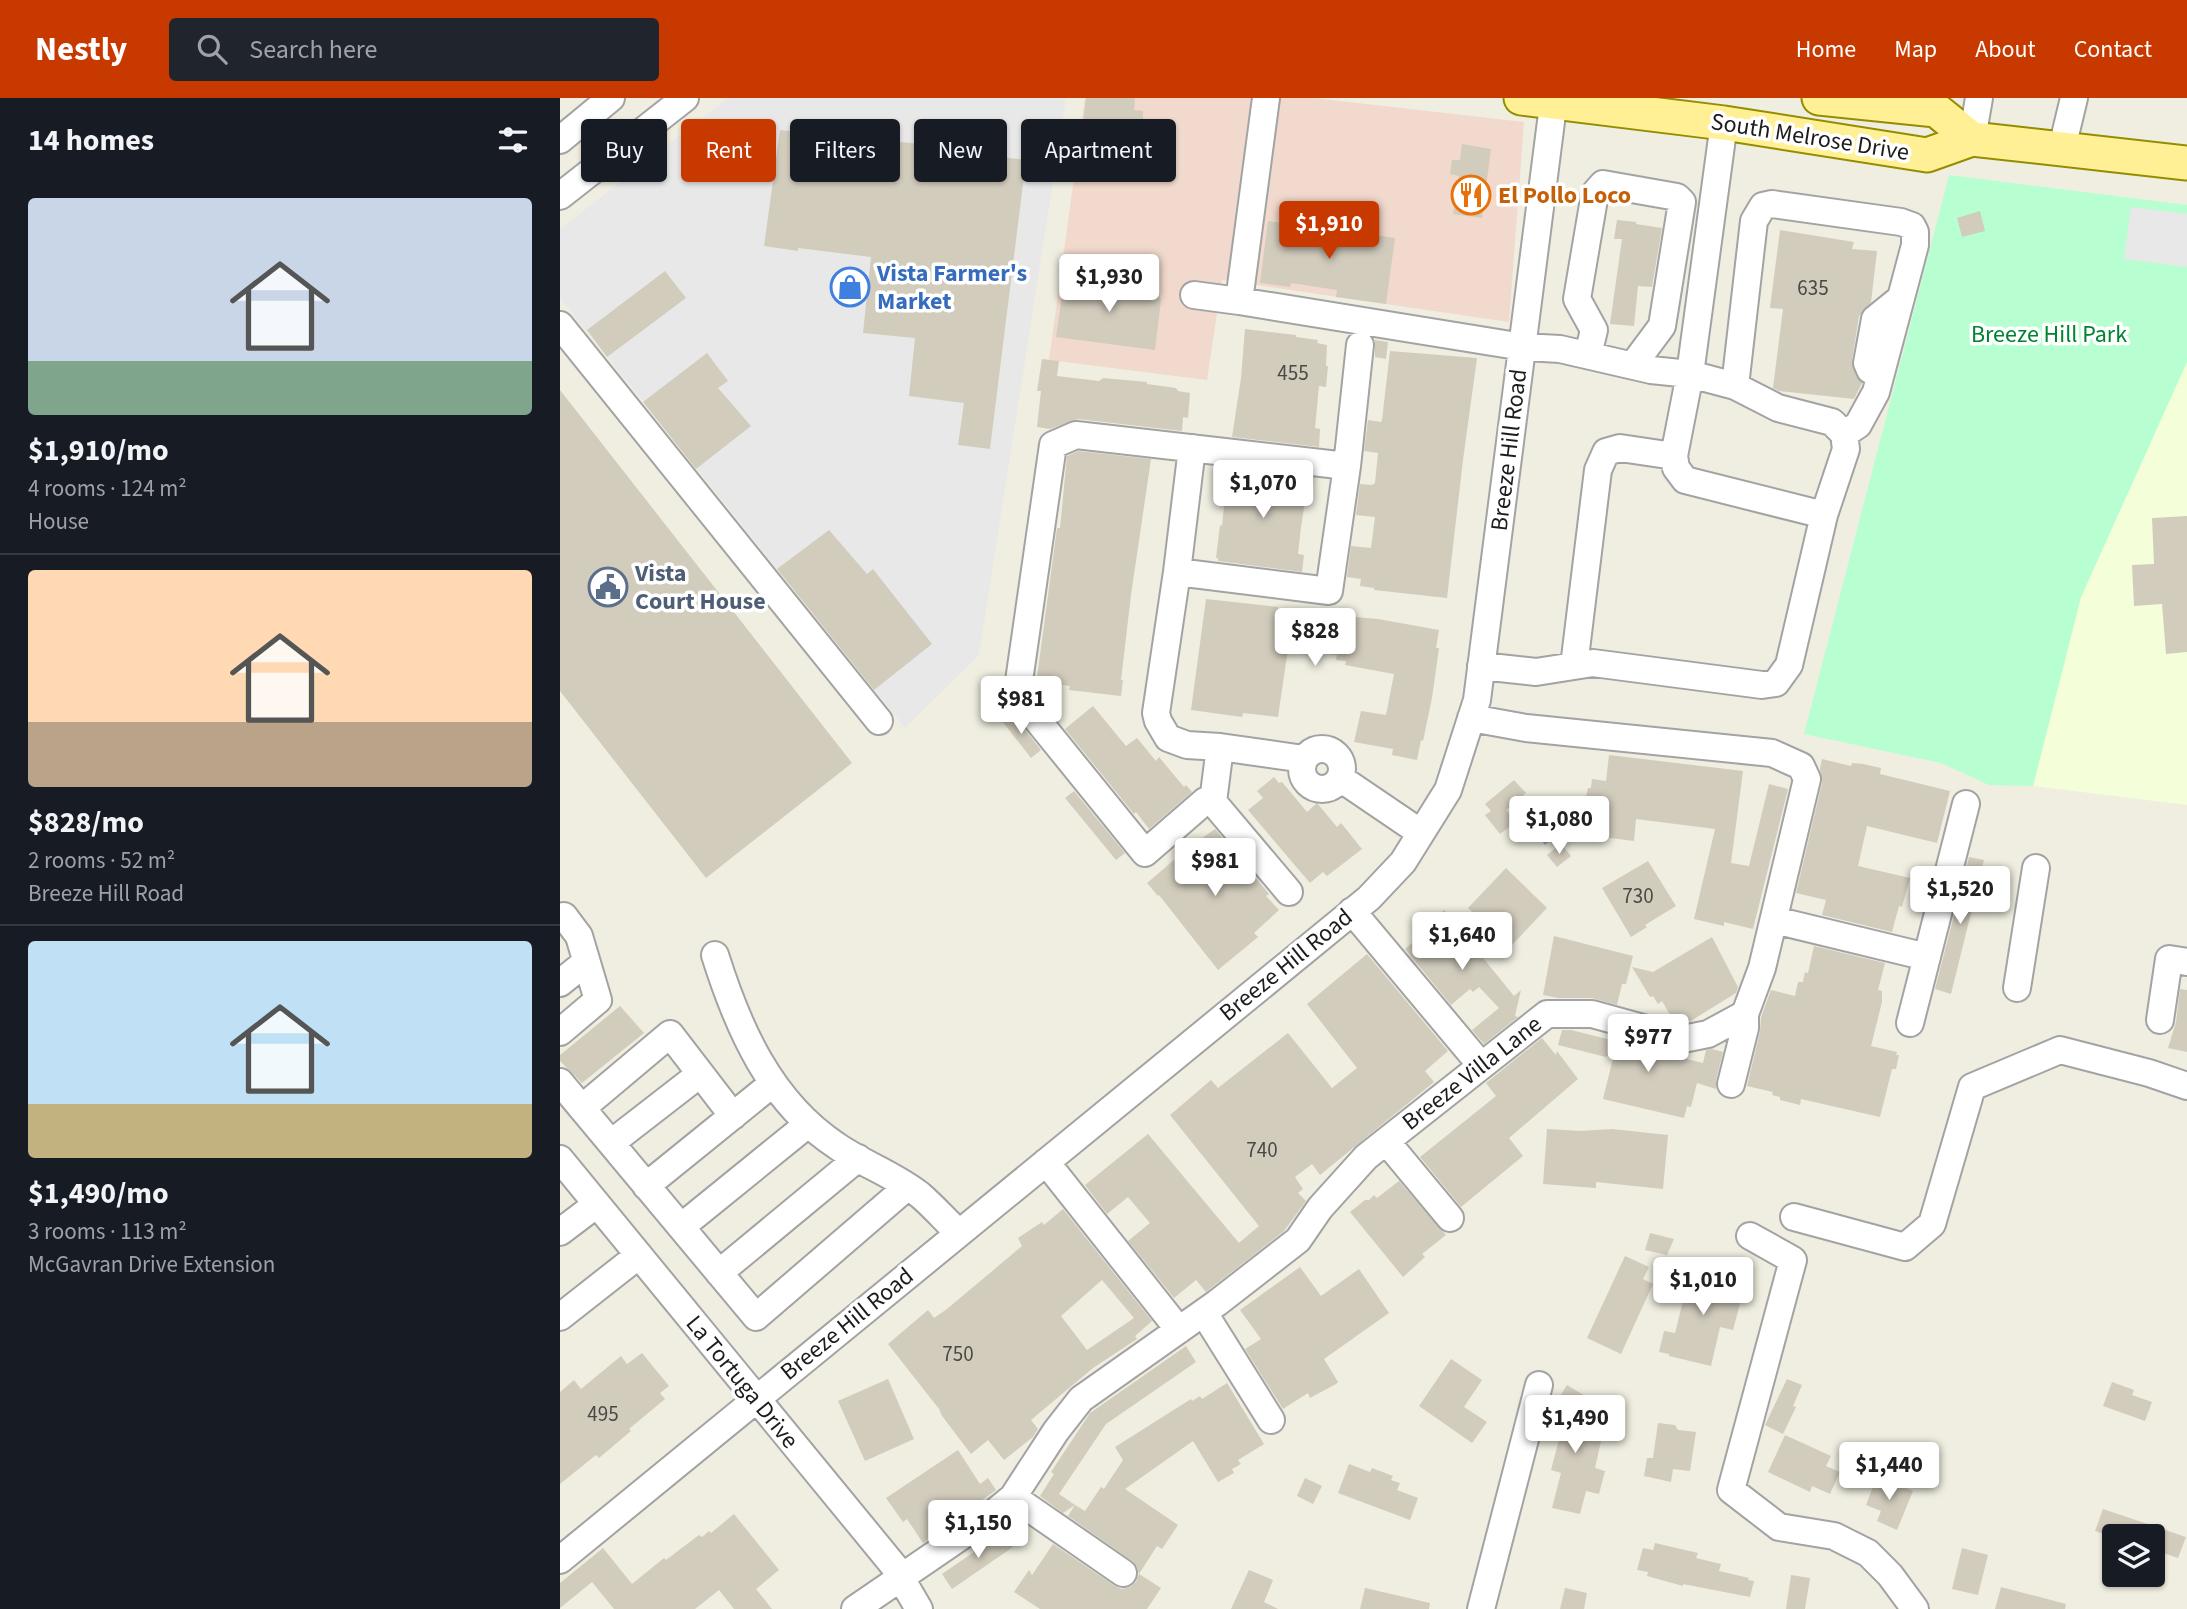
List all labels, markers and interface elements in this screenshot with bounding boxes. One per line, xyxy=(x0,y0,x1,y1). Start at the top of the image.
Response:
search box xyxy=(169,18,659,81)
text: Nestly xyxy=(35,26,127,73)
icon: search xyxy=(193,30,231,68)
text: Search here xyxy=(249,31,377,68)
text: Home xyxy=(1796,32,1856,67)
text: Map xyxy=(1894,32,1937,67)
text: About xyxy=(1975,32,2036,67)
text: Contact xyxy=(2074,32,2152,67)
street label: South Melrose Drive xyxy=(1708,104,1912,170)
text: 14 homes xyxy=(28,119,154,162)
chip: Buy xyxy=(581,119,667,182)
chip: Rent xyxy=(681,119,776,182)
chip: Filters xyxy=(790,119,900,182)
chip: New xyxy=(914,119,1007,182)
chip: Apartment xyxy=(1021,119,1176,182)
icon: filters xyxy=(494,121,532,159)
restaurant icon: El Pollo Loco xyxy=(1450,174,1492,216)
place label: El Pollo Loco xyxy=(1498,178,1631,213)
pin: $1,910 xyxy=(1272,202,1386,261)
text: $1,910 xyxy=(1295,207,1363,240)
icon: home xyxy=(217,243,343,369)
pin: $1,930 xyxy=(1052,254,1166,314)
place label: Vista Farmer's Market xyxy=(876,256,1027,319)
text: $1,930 xyxy=(1075,260,1143,293)
shop icon: Vista Farmer's Market xyxy=(829,266,871,308)
house number: 635 xyxy=(1797,273,1829,303)
park label: Breeze Hill Park xyxy=(1971,317,2127,352)
house number: 455 xyxy=(1277,358,1309,388)
street label: Breeze Hill Road xyxy=(1482,367,1536,533)
text: $1,910/mo xyxy=(28,429,169,472)
pin: $1,070 xyxy=(1206,460,1320,520)
text: $1,070 xyxy=(1229,466,1297,499)
text: 4 rooms · 124 m² xyxy=(28,472,187,505)
text: House xyxy=(28,505,89,538)
place label: Vista Court House xyxy=(634,556,766,619)
public building icon: Vista Court House xyxy=(587,566,629,608)
pin: $828 xyxy=(1274,608,1356,668)
text: $828 xyxy=(1291,614,1339,647)
icon: home xyxy=(217,615,343,741)
pin: $981 xyxy=(980,676,1062,736)
text: $981 xyxy=(997,682,1045,715)
pin: $1,080 xyxy=(1502,796,1616,856)
text: $828/mo xyxy=(28,801,144,844)
text: $1,080 xyxy=(1525,802,1593,835)
pin: $981 xyxy=(1174,838,1256,898)
text: 2 rooms · 52 m² xyxy=(28,844,175,877)
text: $981 xyxy=(1191,844,1239,877)
pin: $1,520 xyxy=(1903,866,2017,926)
text: $1,520 xyxy=(1926,872,1994,905)
text: Breeze Hill Road xyxy=(28,877,184,910)
house number: 730 xyxy=(1622,881,1654,911)
street label: Breeze Hill Road xyxy=(1212,900,1360,1030)
pin: $1,640 xyxy=(1405,912,1519,972)
text: $1,640 xyxy=(1428,918,1496,951)
icon: home xyxy=(217,986,343,1112)
street label: Breeze Villa Lane xyxy=(1395,1007,1549,1139)
pin: $977 xyxy=(1607,1014,1689,1074)
text: $977 xyxy=(1624,1020,1672,1053)
house number: 740 xyxy=(1246,1135,1278,1165)
text: $1,490/mo xyxy=(28,1172,169,1215)
text: 3 rooms · 113 m² xyxy=(28,1215,187,1248)
text: McGavran Drive Extension xyxy=(28,1248,275,1281)
pin: $1,010 xyxy=(1646,1258,1760,1317)
street label: Breeze Hill Road xyxy=(773,1259,921,1389)
text: $1,010 xyxy=(1669,1263,1737,1296)
street label: La Tortuga Drive xyxy=(677,1308,807,1456)
house number: 750 xyxy=(942,1339,974,1369)
pin: $1,490 xyxy=(1518,1396,1632,1455)
house number: 495 xyxy=(587,1399,619,1429)
text: $1,490 xyxy=(1541,1401,1609,1434)
pin: $1,440 xyxy=(1832,1442,1946,1502)
text: $1,440 xyxy=(1855,1448,1923,1481)
pin: $1,150 xyxy=(921,1500,1035,1560)
text: $1,150 xyxy=(944,1506,1012,1539)
map controls xyxy=(2102,1524,2165,1587)
button: layers xyxy=(2102,1524,2165,1587)

